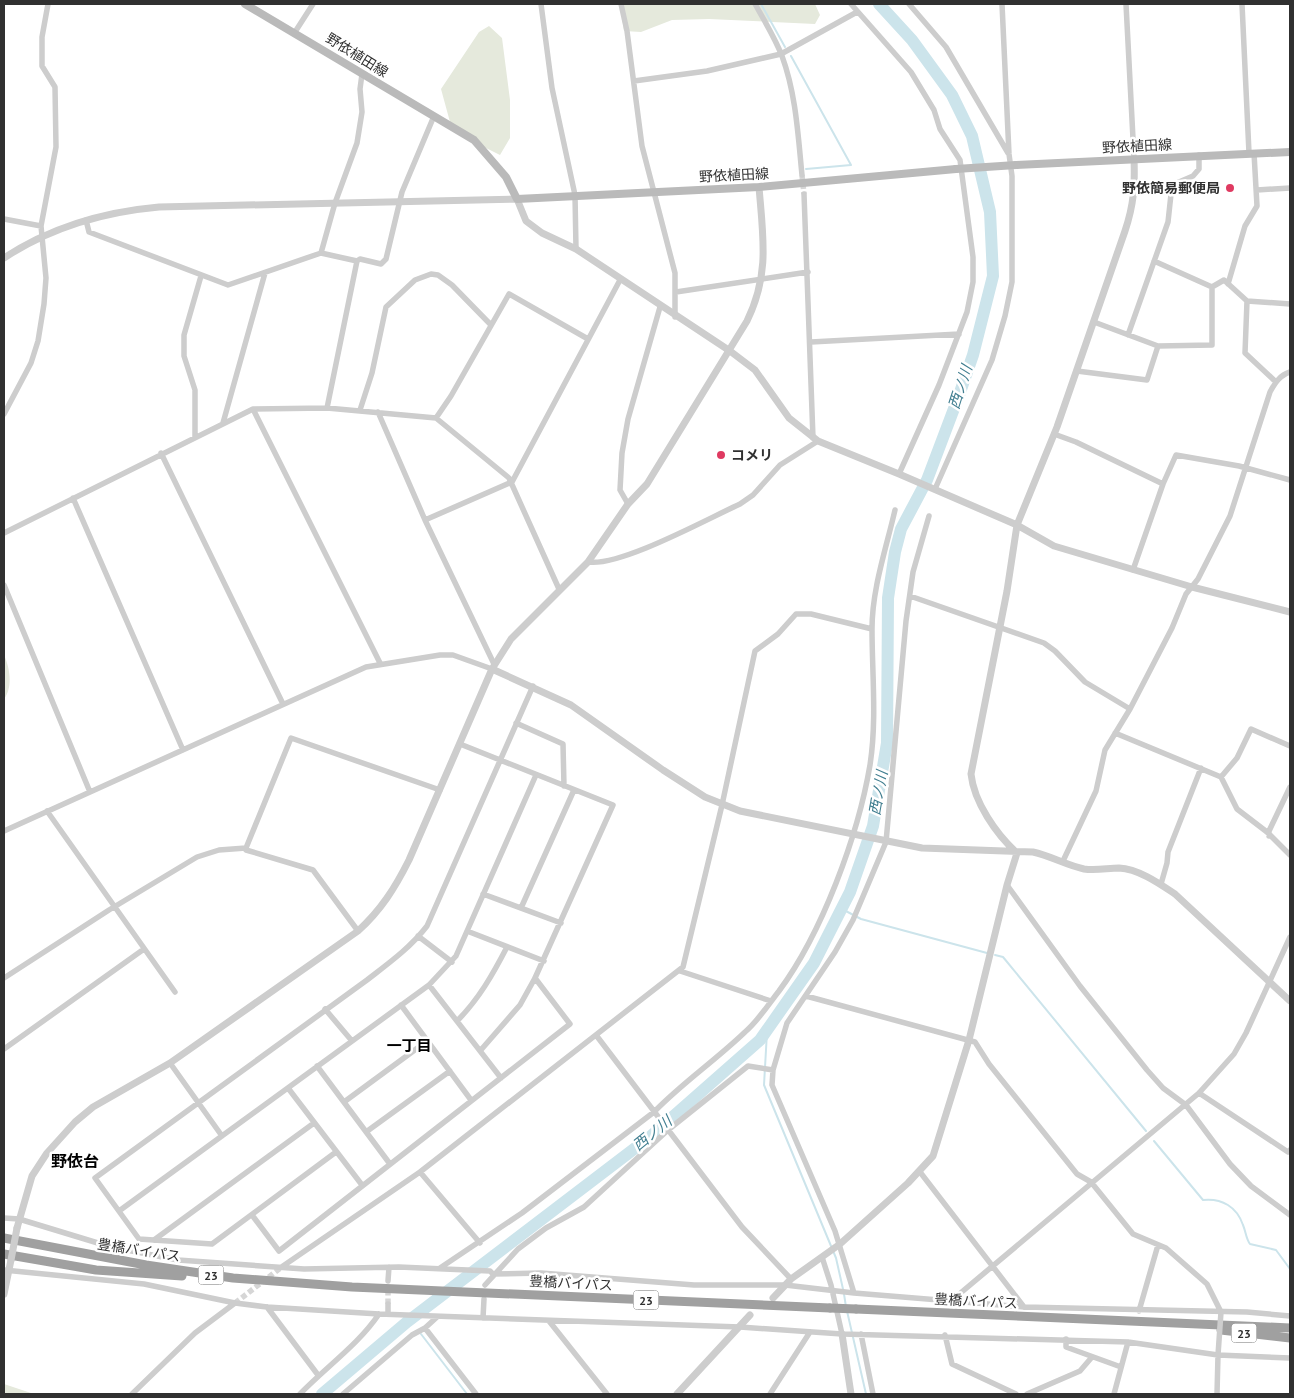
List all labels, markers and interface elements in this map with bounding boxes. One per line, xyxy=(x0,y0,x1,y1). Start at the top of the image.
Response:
street label: 野依植田線 xyxy=(323,29,391,81)
street label: 野依植田線 xyxy=(1102,135,1172,157)
street label: 野依植田線 xyxy=(699,164,769,186)
place label: 野依簡易郵便局 xyxy=(1122,179,1220,197)
marker: 野依簡易郵便局 xyxy=(1224,182,1236,194)
water label: 西ノ川 xyxy=(944,361,977,411)
place label: コメリ xyxy=(731,446,773,464)
marker: コメリ xyxy=(715,449,727,461)
water label: 西ノ川 xyxy=(865,767,892,817)
district label: 一丁目 xyxy=(386,1036,432,1055)
water label: 西ノ川 xyxy=(629,1110,677,1155)
district label: 野依台 xyxy=(51,1151,99,1171)
street label: 豊橋バイパス xyxy=(96,1235,182,1265)
road number: 23 xyxy=(198,1266,224,1284)
street label: 豊橋バイパス xyxy=(529,1272,613,1294)
road number: 23 xyxy=(634,1290,658,1310)
street label: 豊橋バイパス xyxy=(934,1290,1018,1312)
road number: 23 xyxy=(1232,1324,1256,1342)

